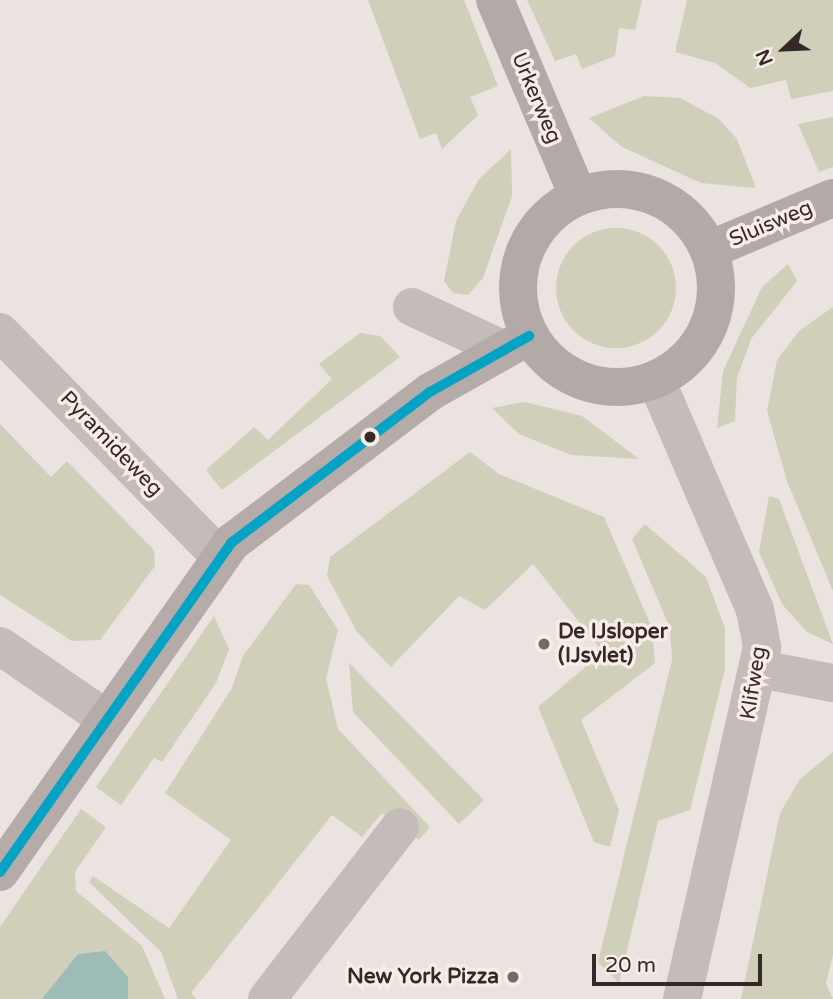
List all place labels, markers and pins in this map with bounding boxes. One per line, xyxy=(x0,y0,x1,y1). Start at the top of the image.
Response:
unlabelled marker xyxy=(363,430,377,444)
place label: De IJsloper (IJsvlet) xyxy=(558,619,668,669)
marker: De IJsloper (IJsvlet) xyxy=(536,636,552,652)
place label: New York Pizza xyxy=(347,964,499,990)
marker: New York Pizza xyxy=(505,969,521,985)

